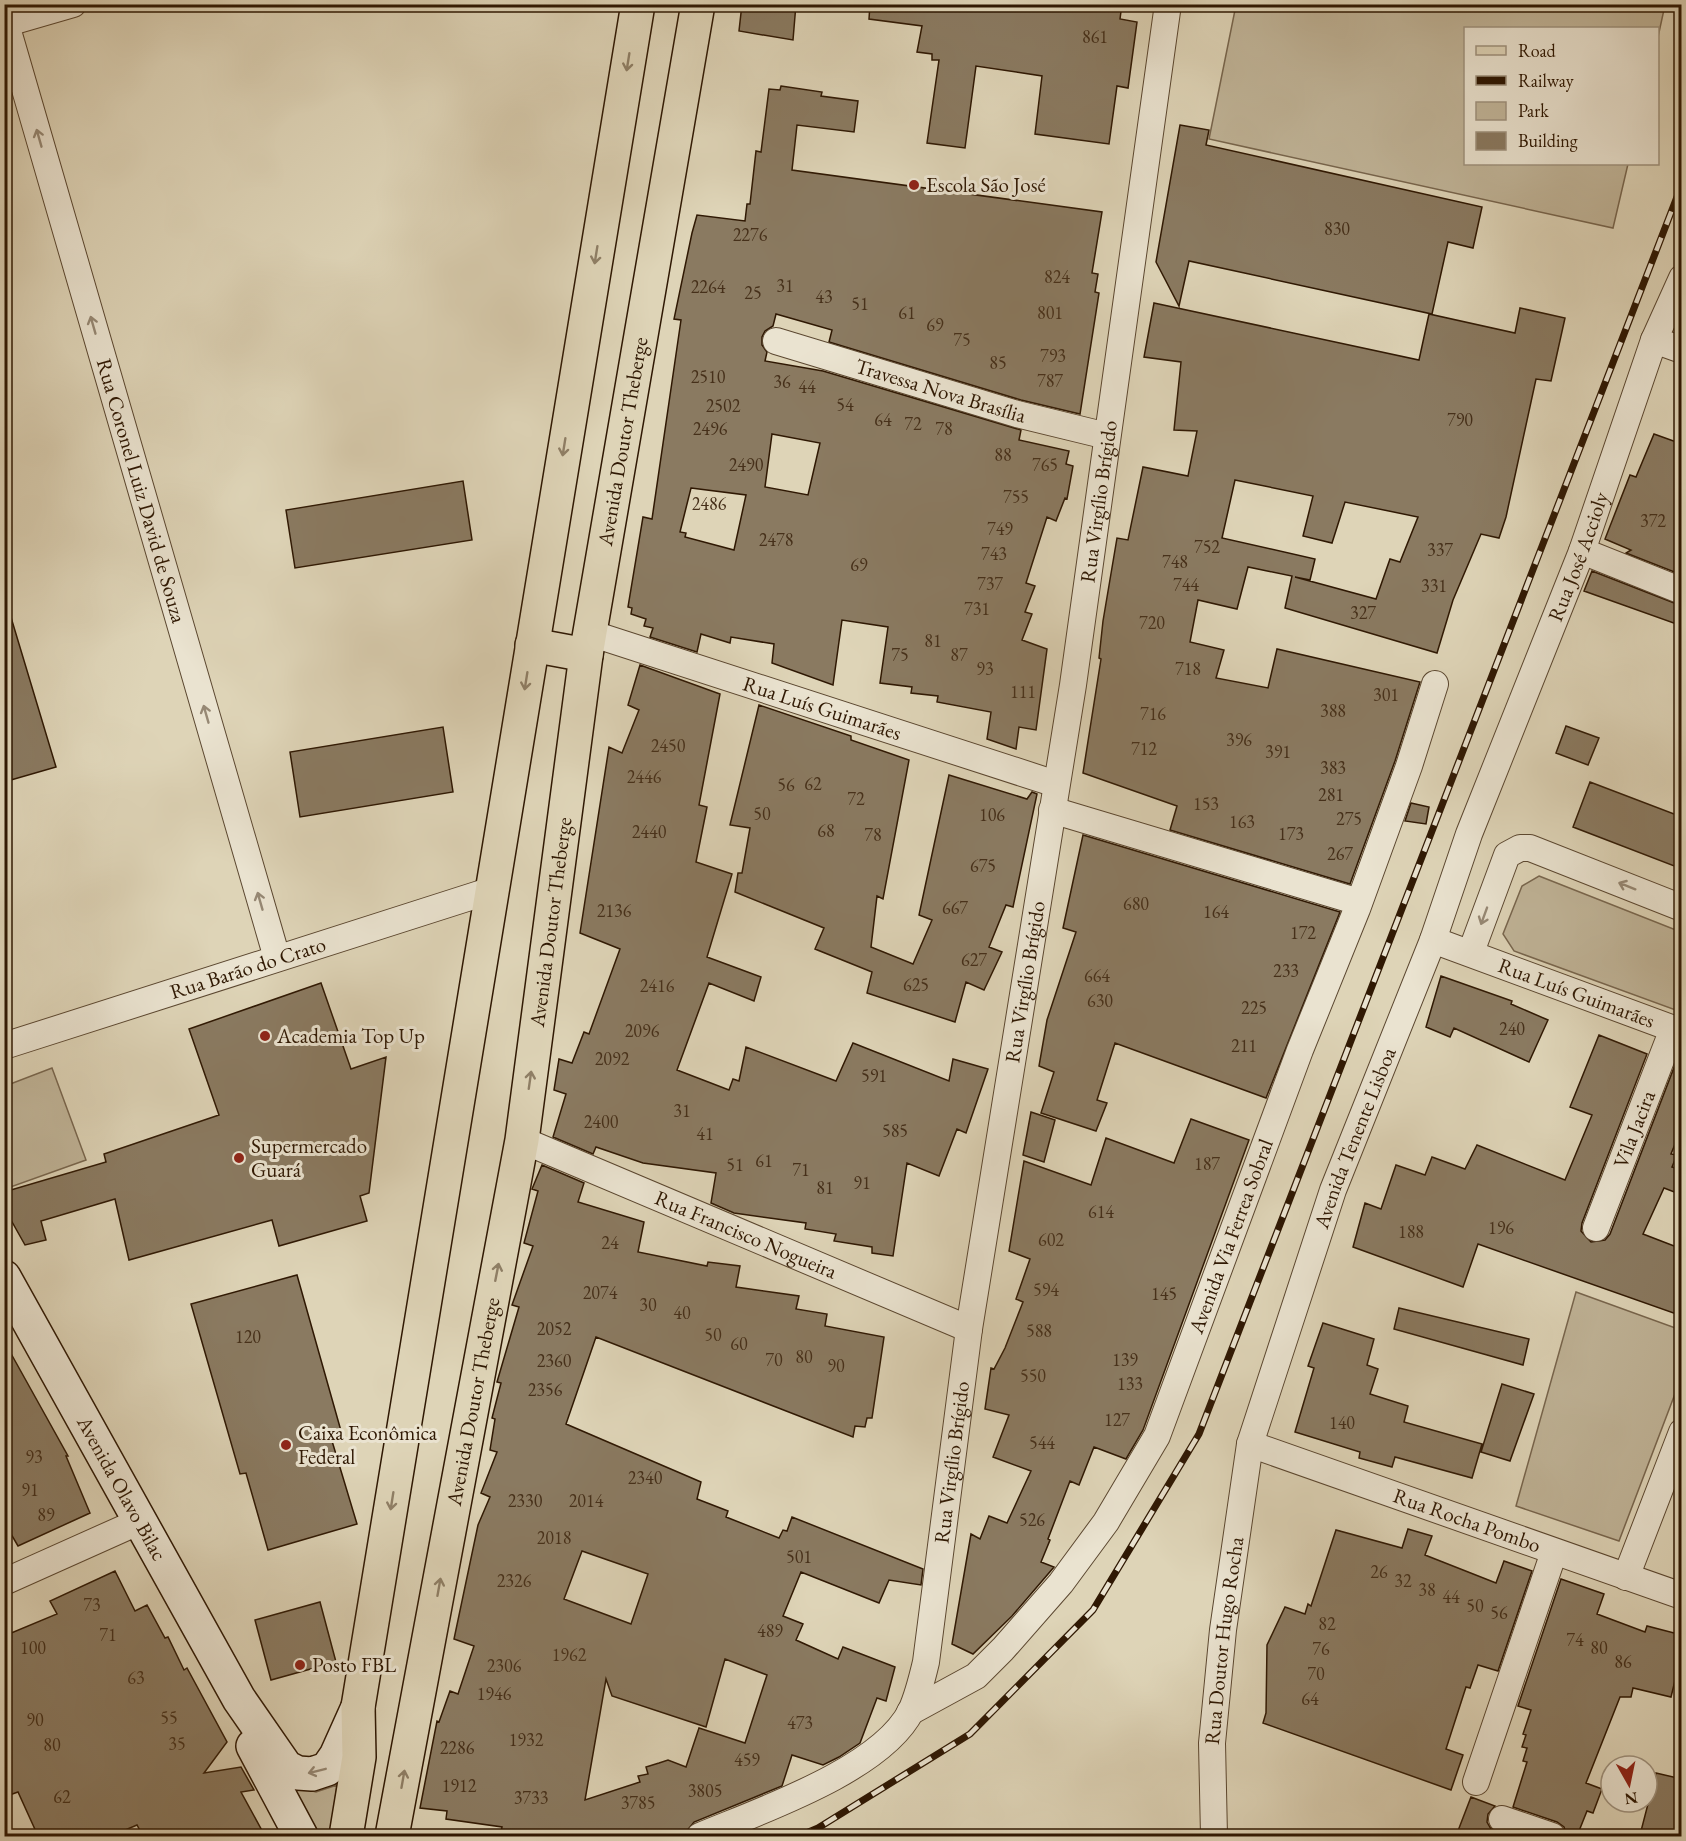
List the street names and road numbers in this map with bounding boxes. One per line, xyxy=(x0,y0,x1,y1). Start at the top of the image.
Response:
street label: Avenida Doutor Theberge xyxy=(591,335,653,549)
street label: Travessa Nova Brasília xyxy=(852,352,1029,429)
street label: Rua Coronel Luiz David de Souza xyxy=(91,355,193,627)
street label: Rua Virgílio Brígido xyxy=(1073,419,1123,584)
street label: Rua José Accioly xyxy=(1541,488,1614,625)
street label: Rua Luís Guimarães xyxy=(740,669,905,746)
street label: Avenida Doutor Theberge xyxy=(523,815,577,1029)
street label: Rua Virgílio Brígido xyxy=(998,899,1051,1065)
street label: Rua Barão do Crato xyxy=(166,930,329,1005)
street label: Rua Luís Guimarães xyxy=(1495,951,1659,1034)
street label: Avenida Tenente Lisboa xyxy=(1307,1043,1402,1233)
street label: Vila Jacira xyxy=(1607,1086,1661,1172)
street label: Avenida Via Ferrea Sobral xyxy=(1182,1135,1279,1338)
street label: Rua Francisco Nogueira xyxy=(651,1184,842,1285)
street label: Avenida Doutor Theberge xyxy=(440,1295,505,1509)
street label: Rua Virgílio Brígido xyxy=(927,1379,975,1545)
street label: Avenida Olavo Bilac xyxy=(71,1410,173,1565)
street label: Rua Rocha Pombo xyxy=(1390,1481,1545,1558)
street label: Rua Doutor Hugo Rocha xyxy=(1198,1534,1249,1746)

